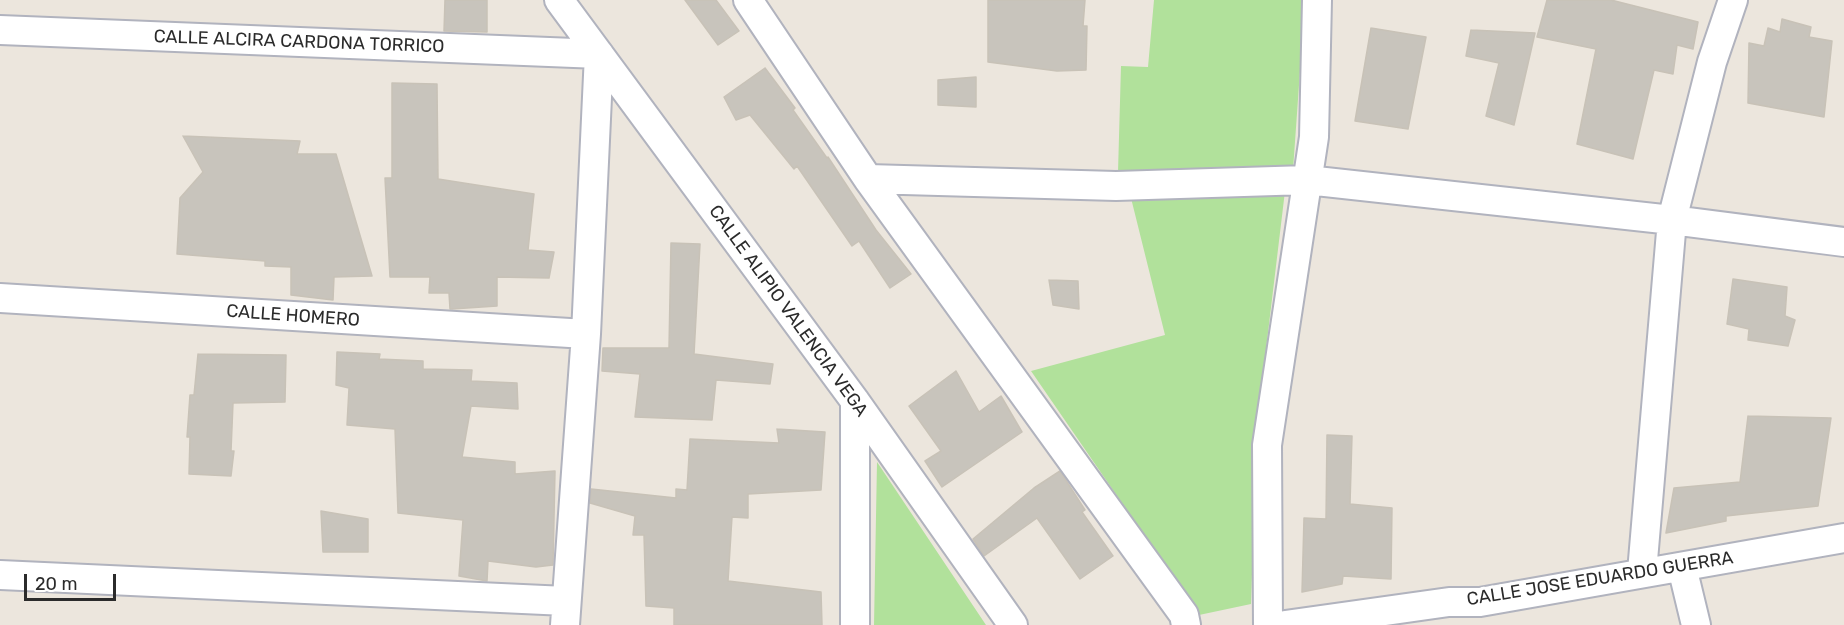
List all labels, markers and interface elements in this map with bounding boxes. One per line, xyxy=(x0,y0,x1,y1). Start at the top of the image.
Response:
street label: CALLE ALCIRA CARDONA TORRICO xyxy=(153,26,445,58)
street label: CALLE ALIPIO VALENCIA VEGA xyxy=(704,201,872,421)
street label: CALLE HOMERO xyxy=(226,301,360,331)
street label: CALLE JOSE EDUARDO GUERRA xyxy=(1465,547,1735,611)
scale bar xyxy=(27,562,118,600)
text: 20 m xyxy=(35,573,77,595)

